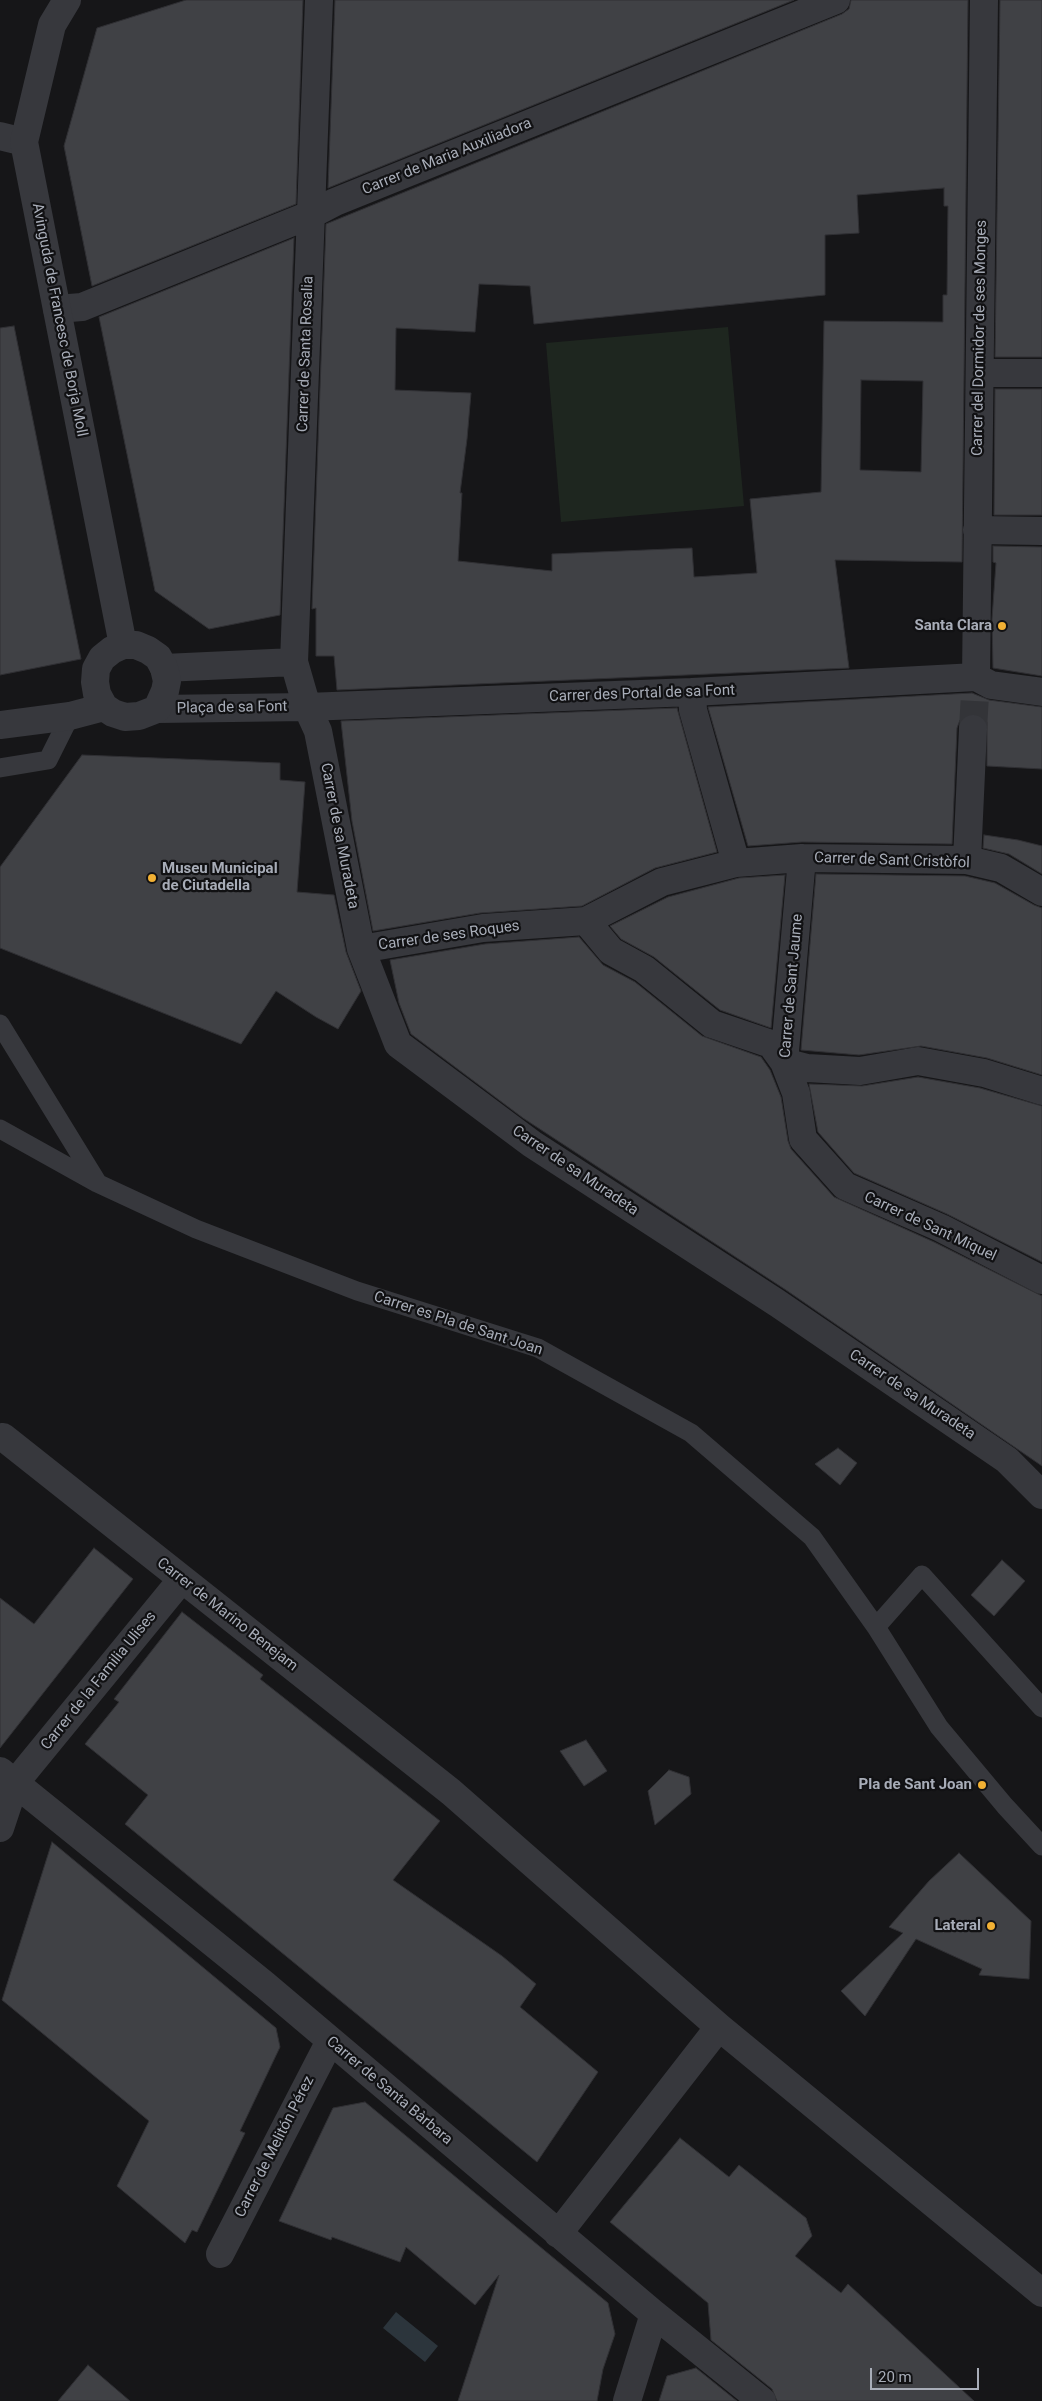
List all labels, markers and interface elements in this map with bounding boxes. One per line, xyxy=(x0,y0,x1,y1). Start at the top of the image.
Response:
street label: Carrer de Maria Auxiliadora xyxy=(360,115,534,199)
street label: Avinguda de Francesc de Borja Moll xyxy=(27,202,91,438)
street label: Carrer del Dormidor de ses Monges xyxy=(969,220,991,456)
street label: Carrer de Santa Rosalia xyxy=(294,276,318,432)
place label: Santa Clara xyxy=(914,617,992,635)
marker: Santa Clara xyxy=(996,620,1008,632)
street label: Carrer des Portal de sa Font xyxy=(549,682,735,706)
street label: Plaça de sa Font xyxy=(177,698,287,718)
street label: Carrer de sa Muradeta xyxy=(316,762,362,910)
street label: Carrer de Sant Cristòfol xyxy=(814,849,970,873)
place label: Museu Municipal de Ciutadella xyxy=(162,860,278,895)
marker: Museu Municipal de Ciutadella xyxy=(146,872,158,884)
street label: Carrer de Sant Jaume xyxy=(777,913,807,1059)
street label: Carrer de ses Roques xyxy=(377,917,521,955)
street label: Carrer de sa Muradeta xyxy=(509,1122,641,1220)
street label: Carrer de Sant Miquel xyxy=(861,1188,999,1266)
street label: Carrer es Pla de Sant Joan xyxy=(371,1288,545,1360)
street label: Carrer de sa Muradeta xyxy=(846,1346,978,1444)
street label: Carrer de Marino Benejam xyxy=(153,1554,301,1676)
street label: Carrer de la Familia Ulises xyxy=(38,1608,160,1754)
place label: Pla de Sant Joan xyxy=(859,1776,972,1794)
marker: Pla de Sant Joan xyxy=(976,1779,988,1791)
place label: Lateral xyxy=(934,1917,981,1935)
marker: Lateral xyxy=(985,1920,997,1932)
street label: Carrer de Santa Bàrbara xyxy=(322,2033,456,2149)
street label: Carrer de Melitón Pérez xyxy=(232,2073,318,2221)
scale bar xyxy=(872,2358,981,2390)
text: 20 m xyxy=(878,2368,912,2386)

